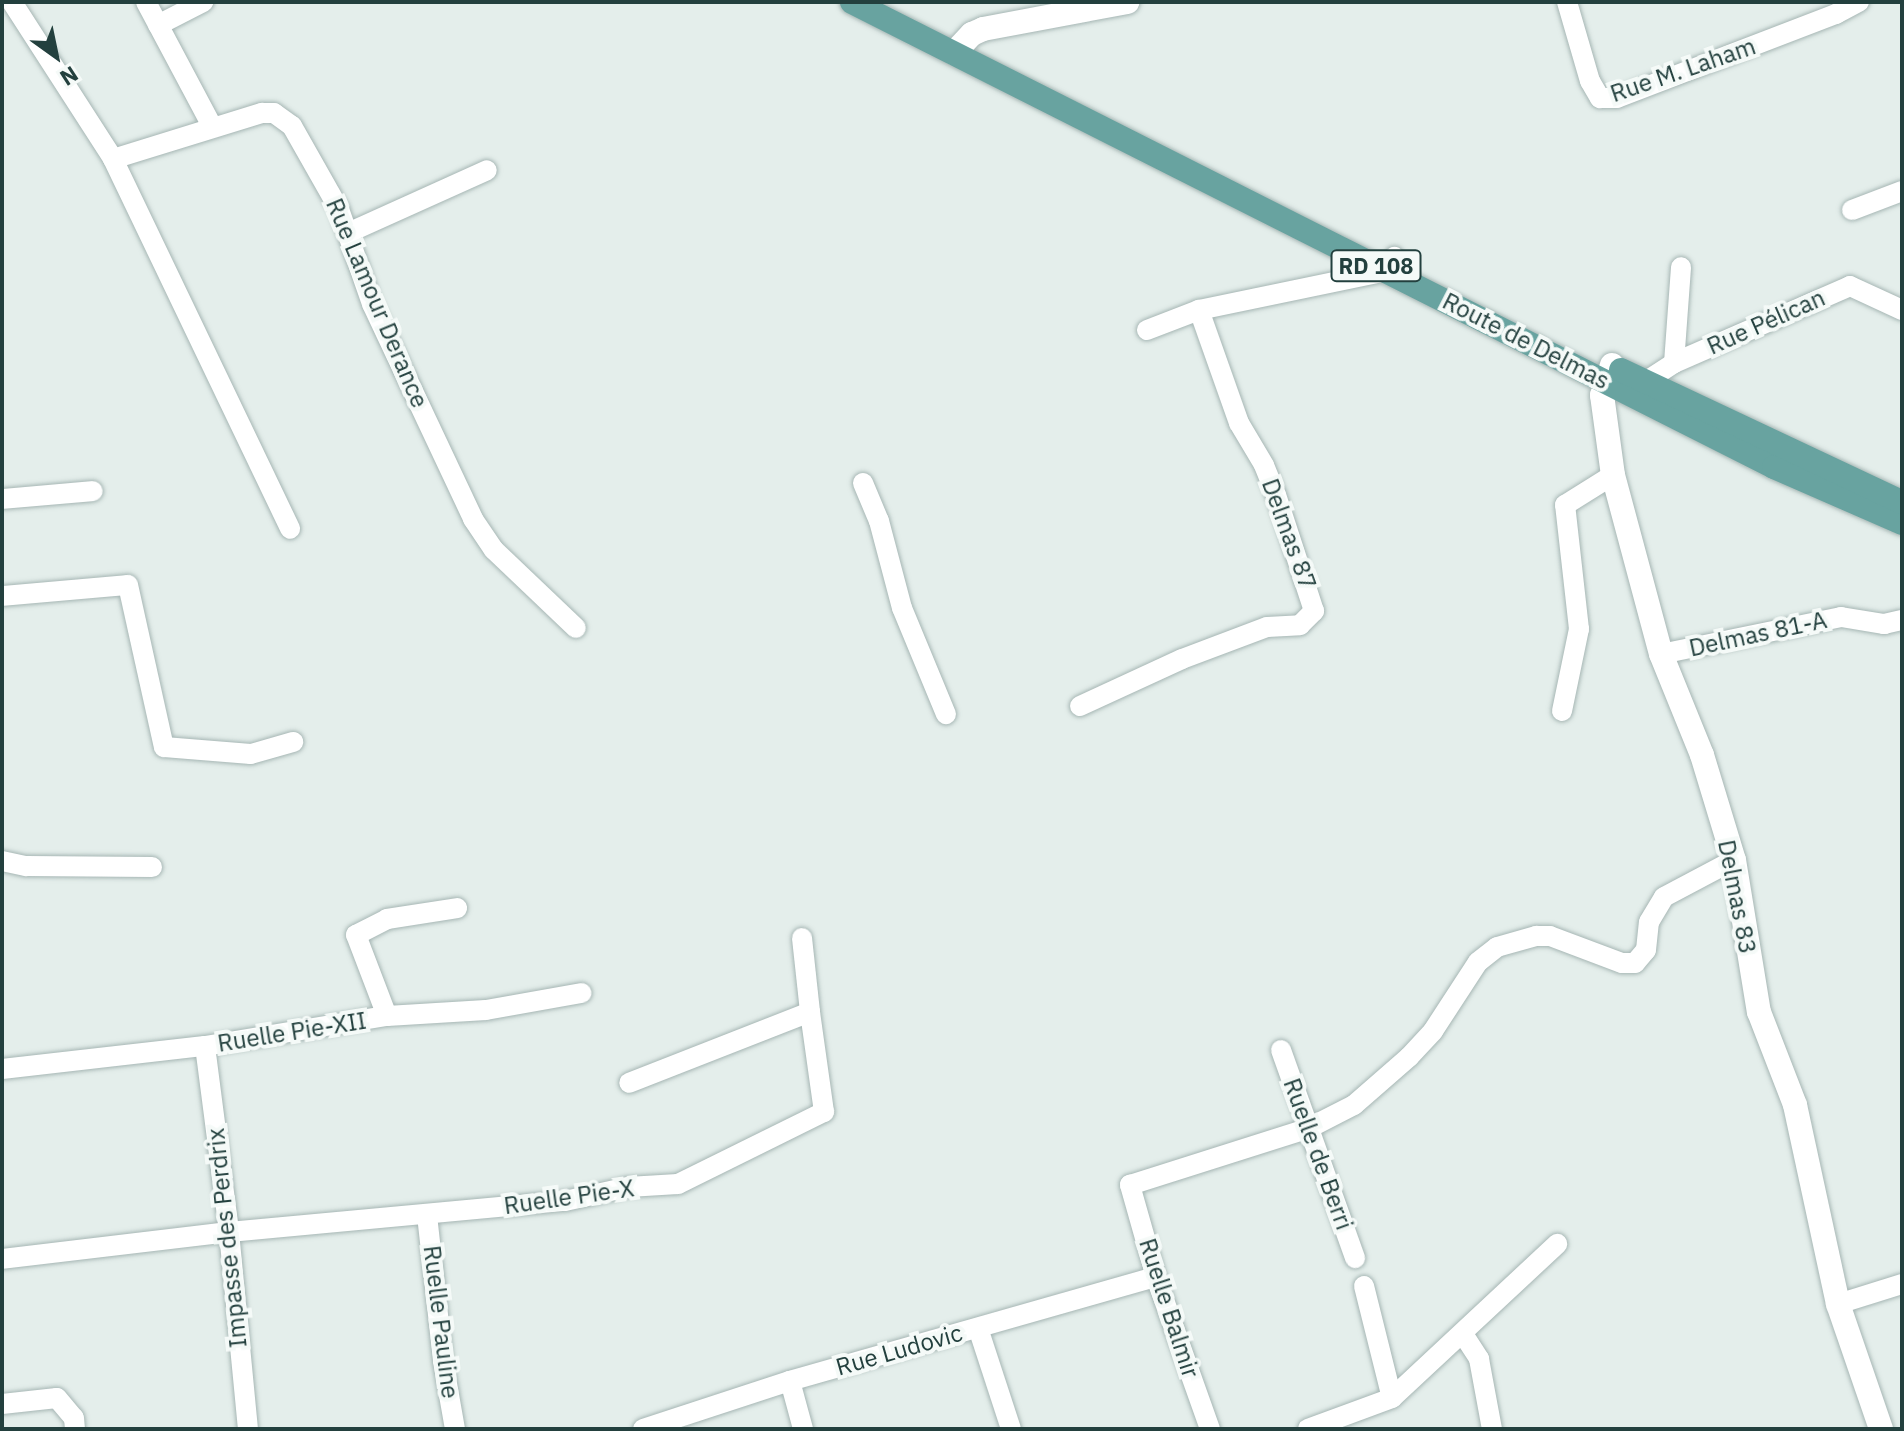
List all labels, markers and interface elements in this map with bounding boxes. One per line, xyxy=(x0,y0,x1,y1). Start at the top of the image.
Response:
north arrow xyxy=(16,16,96,96)
street label: Rue M. Laham xyxy=(1607,32,1759,108)
text: N xyxy=(55,60,84,93)
street label: Rue Lamour Derance xyxy=(320,194,434,412)
road number: RD 108 xyxy=(1330,248,1422,284)
street label: Rue Pélican xyxy=(1703,283,1829,361)
street label: Route de Delmas xyxy=(1438,287,1614,395)
street label: Delmas 87 xyxy=(1256,475,1322,593)
street label: Delmas 81-A xyxy=(1686,605,1830,663)
street label: Delmas 83 xyxy=(1712,837,1762,957)
street label: Ruelle Pie-XII xyxy=(215,1006,369,1058)
street label: Ruelle de Berri xyxy=(1277,1074,1359,1234)
street label: Impasse des Perdrix xyxy=(201,1127,253,1349)
street label: Ruelle Pie-X xyxy=(502,1174,636,1220)
street label: Ruelle Balmir xyxy=(1133,1235,1205,1381)
street label: Ruelle Pauline xyxy=(417,1244,465,1400)
street label: Rue Ludovic xyxy=(832,1318,966,1382)

